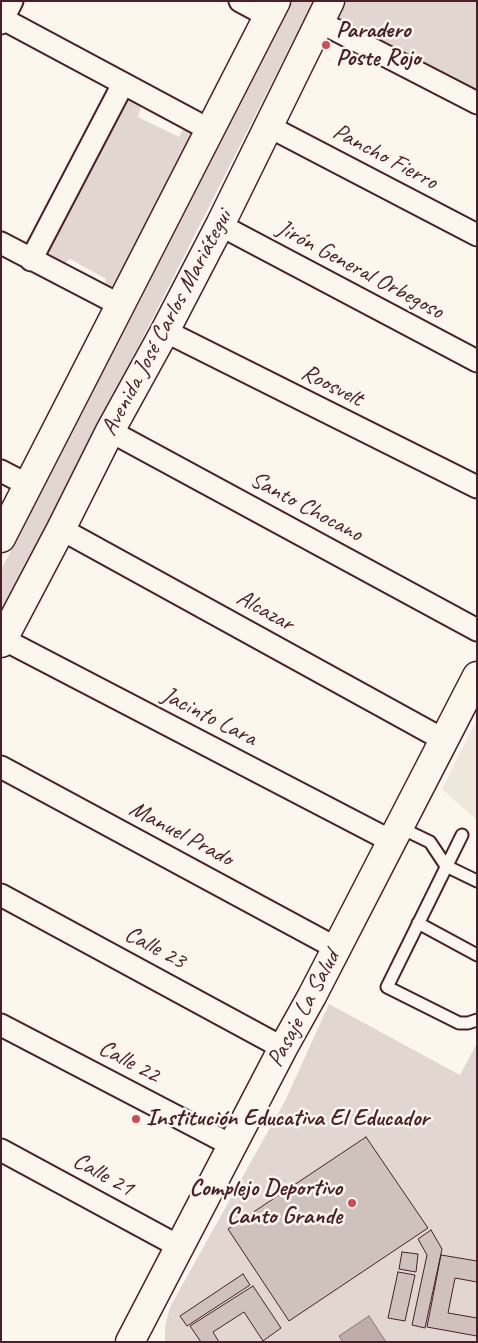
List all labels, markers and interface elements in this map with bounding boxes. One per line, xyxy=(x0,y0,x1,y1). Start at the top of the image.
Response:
place label: Paradero Poste Rojo xyxy=(336,17,421,73)
marker: Paradero Poste Rojo xyxy=(320,39,332,51)
street label: Pancho Fierro xyxy=(328,117,442,197)
street label: Avenida José Carlos Mariátegui xyxy=(95,205,239,441)
street label: Jirón General Orbegoso xyxy=(272,214,448,326)
street label: Roosvelt xyxy=(296,358,368,414)
street label: Santo Chocano xyxy=(245,465,367,549)
street label: Alcazar xyxy=(231,584,299,638)
street label: Jacinto Lara xyxy=(157,681,261,753)
street label: Manuel Prado xyxy=(124,795,238,873)
street label: Calle 23 xyxy=(119,920,191,976)
street label: Pasaje La Salud xyxy=(261,946,347,1072)
street label: Calle 22 xyxy=(93,1034,165,1090)
place label: Institución Educativa El Educador xyxy=(146,1105,429,1133)
marker: Institución Educativa El Educador xyxy=(130,1113,142,1125)
street label: Calle 21 xyxy=(68,1147,138,1203)
place label: Complejo Deportivo Canto Grande xyxy=(189,1175,342,1231)
marker: Complejo Deportivo Canto Grande xyxy=(346,1197,358,1209)

